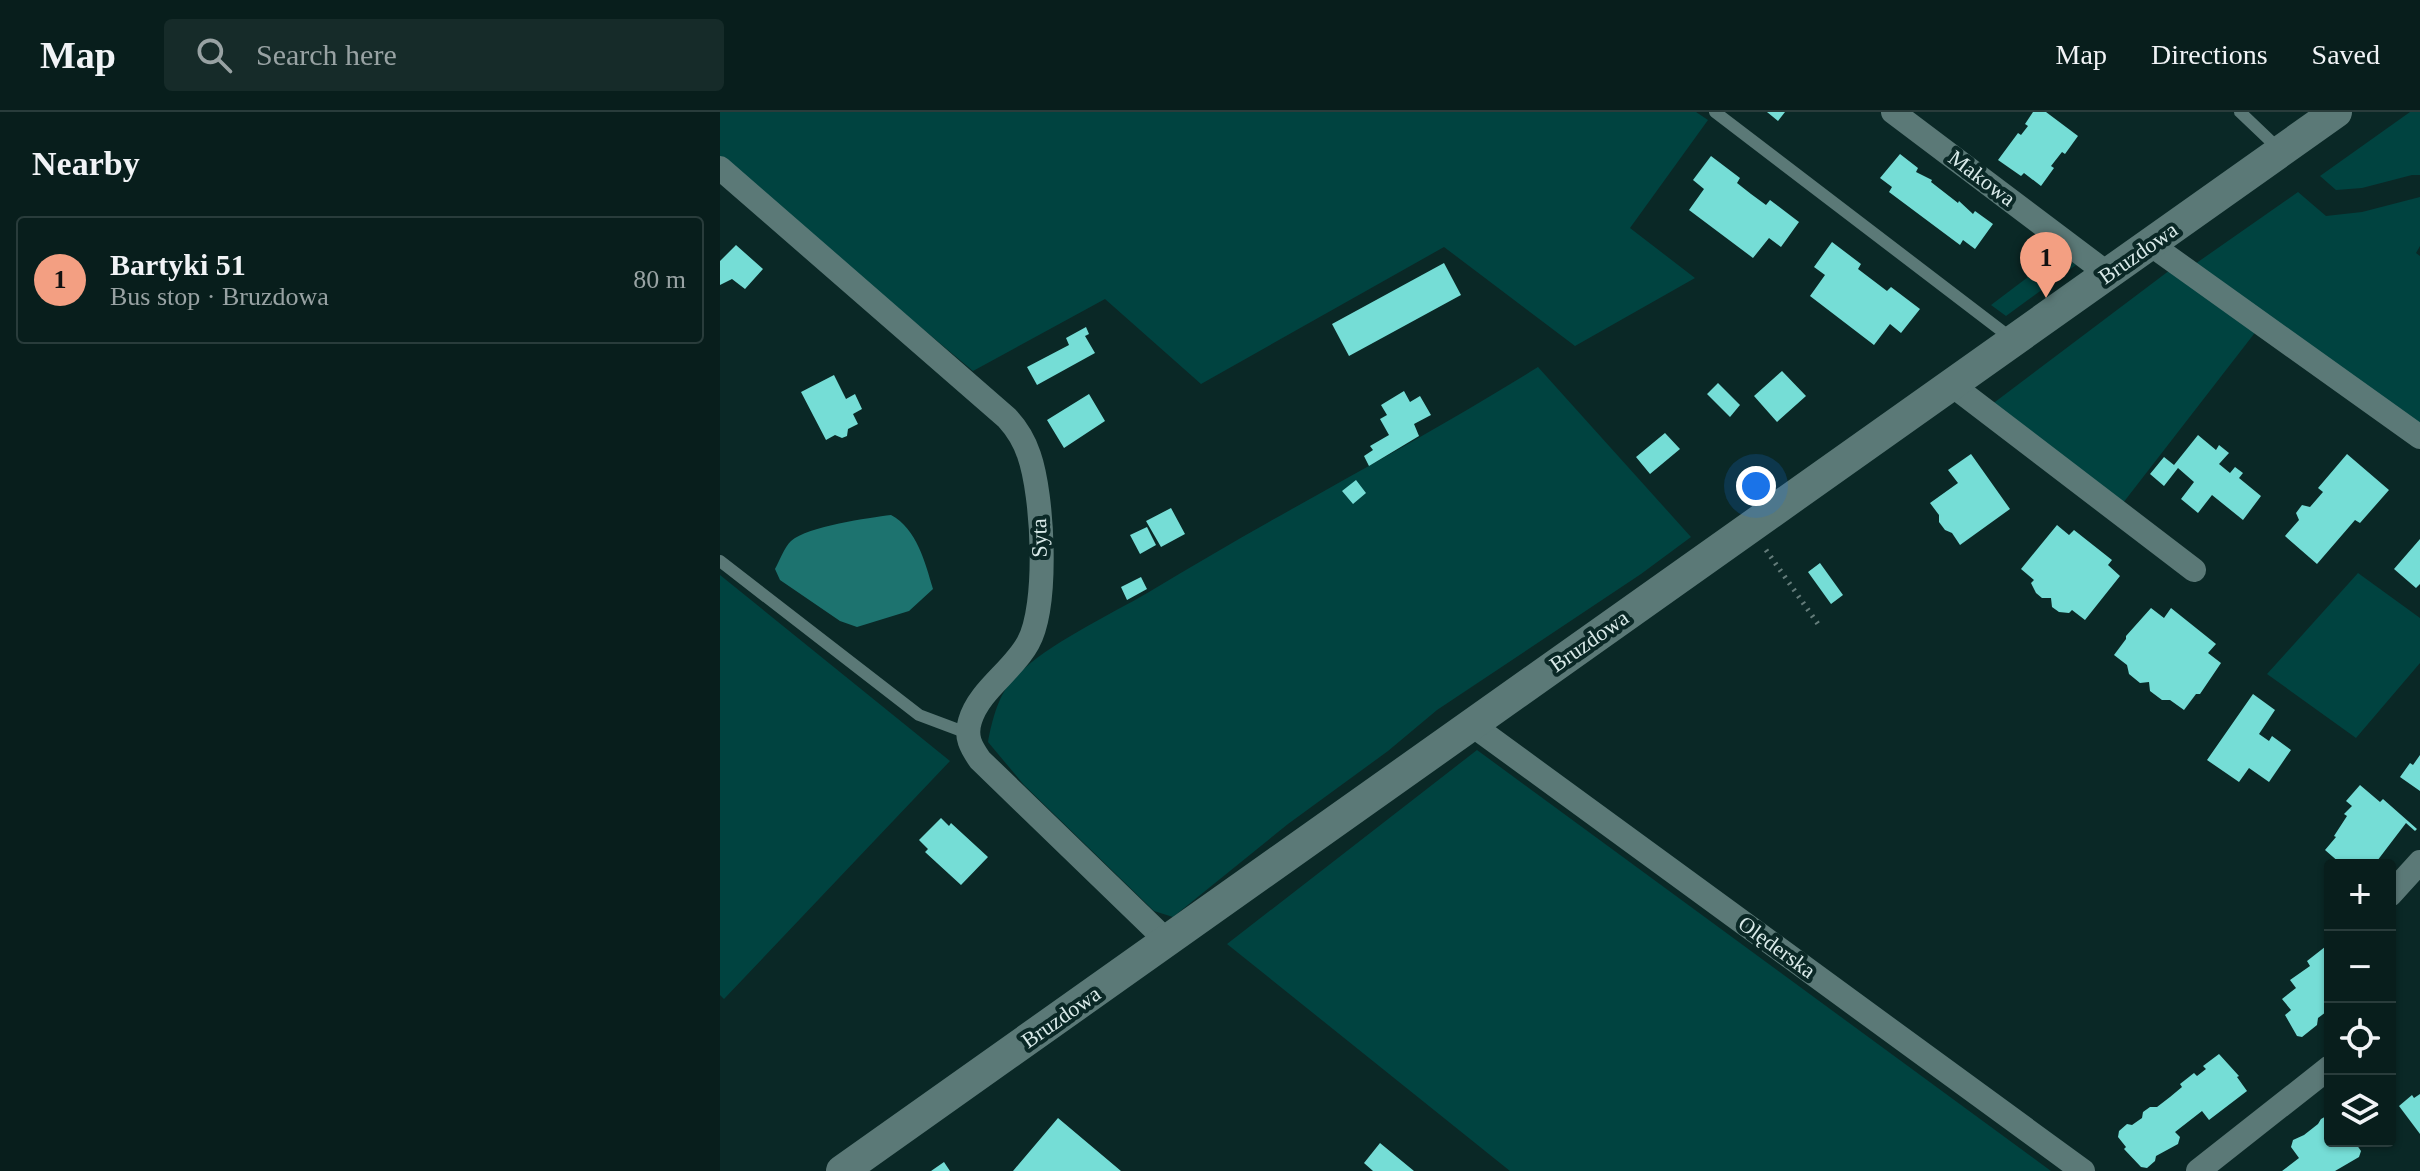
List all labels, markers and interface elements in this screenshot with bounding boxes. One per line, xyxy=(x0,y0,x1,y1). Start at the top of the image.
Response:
search box xyxy=(164,19,724,91)
icon: search xyxy=(192,33,236,77)
text: Map xyxy=(40,34,116,76)
text: Search here xyxy=(256,38,397,71)
text: Map xyxy=(2056,39,2107,70)
text: Directions xyxy=(2151,39,2268,70)
text: Saved xyxy=(2312,39,2380,70)
text: Nearby xyxy=(32,145,140,182)
street label: Makowa xyxy=(1944,145,2020,211)
street label: Bruzdowa xyxy=(2094,217,2182,289)
pin: 1 xyxy=(2020,232,2072,298)
text: Bartyki 51 xyxy=(110,248,246,281)
text: 1 xyxy=(54,265,67,294)
text: 80 m xyxy=(633,265,686,294)
text: Bus stop · Bruzdowa xyxy=(110,282,329,311)
your location xyxy=(1736,466,1776,506)
street label: Syta xyxy=(1026,518,1052,558)
street label: Bruzdowa xyxy=(1545,605,1633,677)
map controls xyxy=(2324,859,2396,1147)
button: + xyxy=(2324,859,2396,931)
street label: Olęderska xyxy=(1734,911,1821,983)
button: − xyxy=(2324,931,2396,1003)
street label: Bruzdowa xyxy=(1017,981,1105,1053)
button: locate xyxy=(2324,1003,2396,1075)
button: layers xyxy=(2324,1075,2396,1147)

